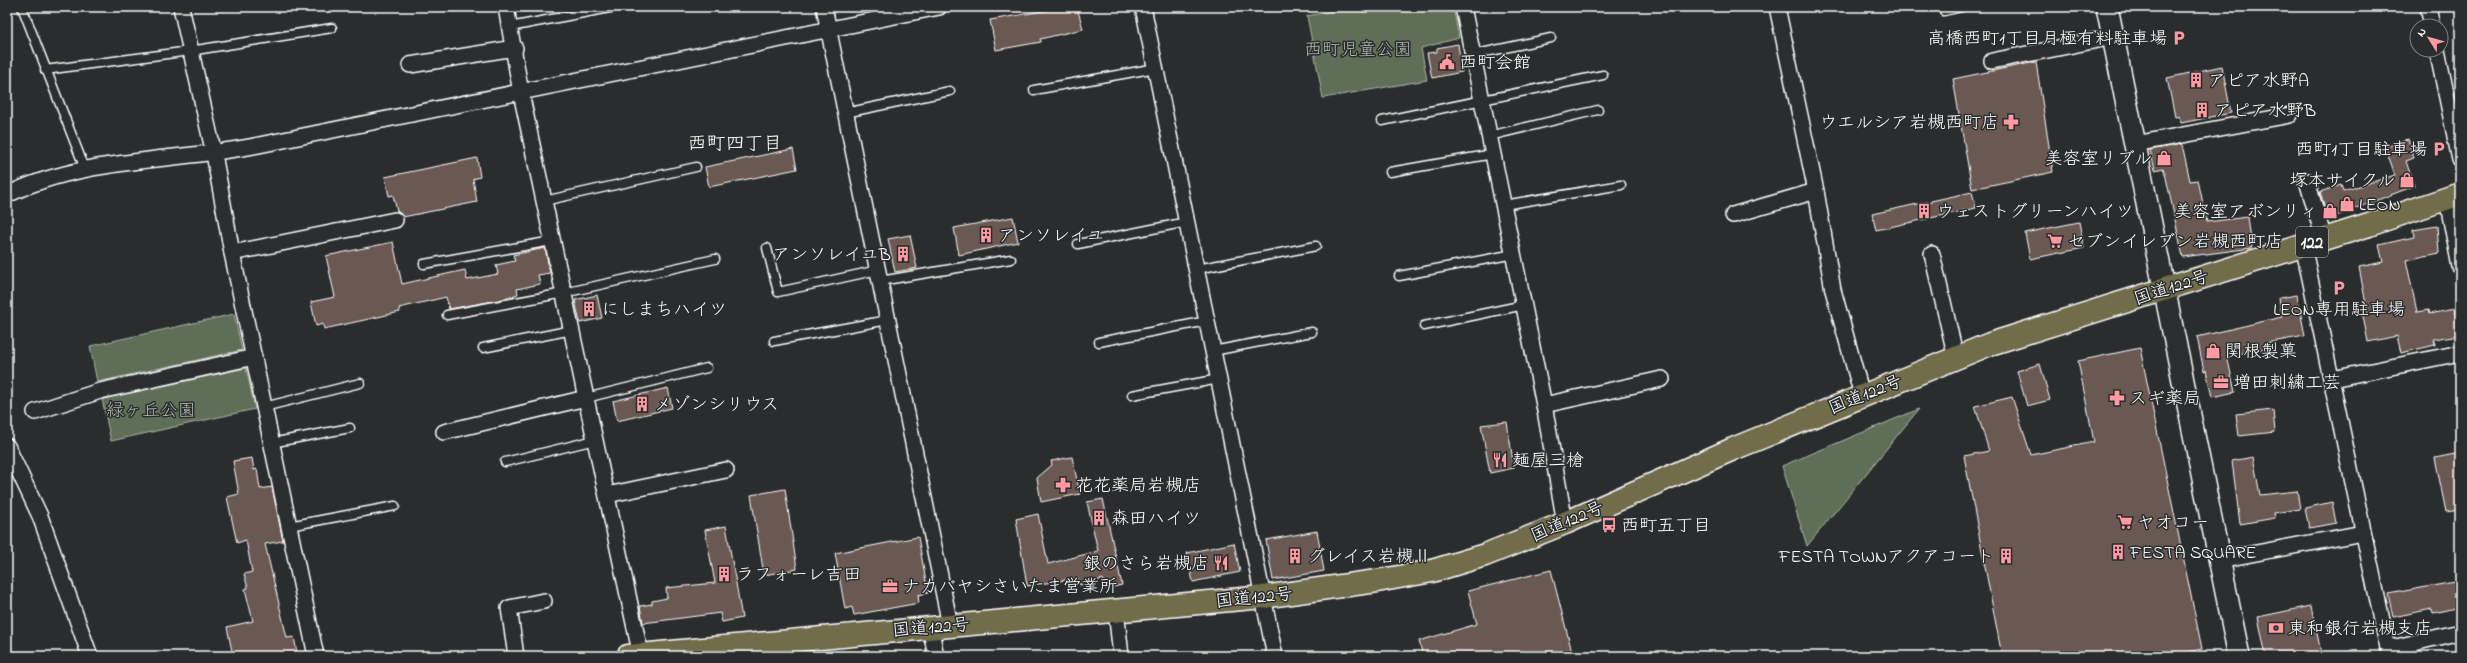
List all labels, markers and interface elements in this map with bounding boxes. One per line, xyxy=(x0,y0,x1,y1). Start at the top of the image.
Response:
north arrow xyxy=(2409,18,2449,58)
text: N xyxy=(2413,25,2430,40)
place label: 高橋西町1丁目月極有料駐車場 xyxy=(1927,27,2167,53)
parking icon: 高橋西町1丁目月極有料駐車場 xyxy=(2170,29,2188,47)
park label: 西町児童公園 xyxy=(1304,38,1412,64)
place label: 西町会館 xyxy=(1459,51,1531,77)
public building icon: 西町会館 xyxy=(1438,53,1456,71)
place label: アピア水野A xyxy=(2208,69,2309,95)
building icon: アピア水野A xyxy=(2187,71,2205,89)
place label: アピア水野B xyxy=(2214,99,2316,125)
building icon: アピア水野B xyxy=(2193,101,2211,119)
place label: ウエルシア岩槻西町店 xyxy=(1819,111,1999,137)
pharmacy icon: ウエルシア岩槻西町店 xyxy=(2002,113,2020,131)
district label: 西町四丁目 xyxy=(687,131,783,158)
place label: 西町1丁目駐車場 xyxy=(2295,138,2427,164)
parking icon: 西町1丁目駐車場 xyxy=(2430,140,2448,158)
place label: 美容室リブル xyxy=(2045,147,2152,173)
shop icon: 美容室リブル xyxy=(2155,149,2173,167)
place label: 塚本サイクル xyxy=(2290,169,2395,195)
shop icon: 塚本サイクル xyxy=(2398,171,2416,189)
place label: LEON xyxy=(2359,193,2401,219)
shop icon: LEON xyxy=(2338,195,2356,213)
place label: ウェストグリーンハイツ xyxy=(1936,200,2134,226)
place label: 美容室アボンリィ xyxy=(2174,200,2318,226)
building icon: ウェストグリーンハイツ xyxy=(1915,202,1933,220)
shop icon: 美容室アボンリィ xyxy=(2321,202,2339,220)
place label: アンソレイユ xyxy=(998,224,1105,250)
building icon: アンソレイユ xyxy=(977,226,995,244)
road number: 122 xyxy=(2296,227,2328,257)
place label: セブンイレブン岩槻西町店 xyxy=(2067,230,2283,256)
supermarket icon: セブンイレブン岩槻西町店 xyxy=(2046,232,2064,250)
place label: アンソレイユB xyxy=(772,243,891,269)
building icon: アンソレイユB xyxy=(894,245,912,263)
street label: 国道122号 xyxy=(2131,265,2213,313)
parking icon: LEON専用駐車場 xyxy=(2330,279,2348,297)
place label: にしまちハイツ xyxy=(601,298,727,324)
place label: LEON専用駐車場 xyxy=(2273,298,2405,324)
building icon: にしまちハイツ xyxy=(580,300,598,318)
place label: 関根製菓 xyxy=(2225,340,2297,366)
shop icon: 関根製菓 xyxy=(2204,342,2222,360)
street label: 国道122号 xyxy=(1825,369,1907,422)
place label: 増田刺繍工芸 xyxy=(2233,371,2341,397)
office icon: 増田刺繍工芸 xyxy=(2212,373,2230,391)
place label: スギ薬局 xyxy=(2129,387,2201,413)
pharmacy icon: スギ薬局 xyxy=(2108,389,2126,407)
place label: メゾンシリウス xyxy=(654,393,779,419)
building icon: メゾンシリウス xyxy=(633,395,651,413)
park label: 緑ヶ丘公園 xyxy=(106,399,196,425)
place label: 麺屋三槍 xyxy=(1512,449,1584,475)
restaurant icon: 麺屋三槍 xyxy=(1491,451,1509,469)
place label: 花花薬局岩槻店 xyxy=(1075,474,1201,500)
pharmacy icon: 花花薬局岩槻店 xyxy=(1054,476,1072,494)
street label: 国道122号 xyxy=(1527,496,1609,550)
place label: 森田ハイツ xyxy=(1111,507,1201,533)
building icon: 森田ハイツ xyxy=(1090,509,1108,527)
place label: ヤオコー xyxy=(2137,511,2209,537)
supermarket icon: ヤオコー xyxy=(2116,513,2134,531)
place label: 西町五丁目 xyxy=(1621,514,1711,540)
bus stop icon: 西町五丁目 xyxy=(1600,516,1618,534)
place label: FESTA SQUARE xyxy=(2129,541,2257,567)
building icon: FESTA SQUARE xyxy=(2109,543,2127,561)
place label: グレイス岩槻Ⅱ xyxy=(1307,545,1432,571)
place label: FESTA TOWNアクアコート xyxy=(1778,545,1994,571)
building icon: グレイス岩槻Ⅱ xyxy=(1286,547,1304,565)
building icon: FESTA TOWNアクアコート xyxy=(1997,547,2015,565)
place label: 銀のさら岩槻店 xyxy=(1083,552,1209,578)
restaurant icon: 銀のさら岩槻店 xyxy=(1212,554,1230,572)
place label: ラフォーレ吉田 xyxy=(736,563,861,589)
building icon: ラフォーレ吉田 xyxy=(715,565,733,583)
place label: ナカバヤシさいたま営業所 xyxy=(902,575,1117,601)
office icon: ナカバヤシさいたま営業所 xyxy=(881,577,899,595)
street label: 国道122号 xyxy=(1214,582,1294,616)
street label: 国道122号 xyxy=(891,613,971,645)
place label: 東和銀行岩槻支店 xyxy=(2288,617,2432,643)
bank icon: 東和銀行岩槻支店 xyxy=(2267,619,2285,637)

